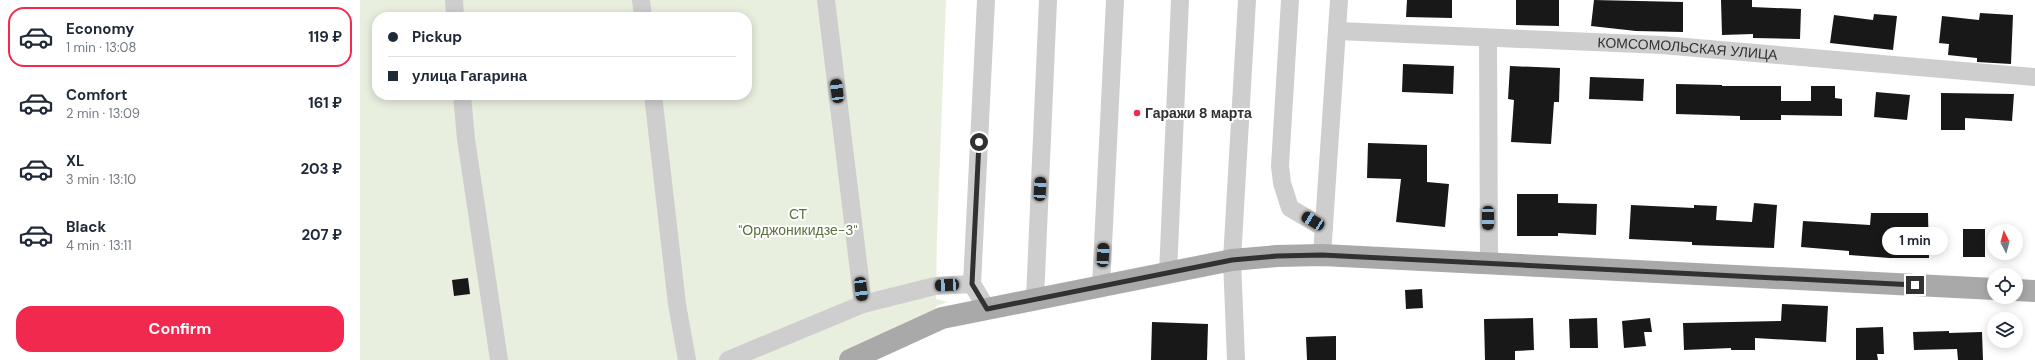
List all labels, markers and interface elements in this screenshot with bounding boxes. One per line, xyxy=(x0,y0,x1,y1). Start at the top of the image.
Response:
icon: car xyxy=(18,19,54,55)
text: Economy xyxy=(66,19,134,39)
text: 119 ₽ xyxy=(308,27,342,47)
text: Pickup xyxy=(412,27,462,47)
street label: КОМСОМОЛЬСКАЯ УЛИЦА xyxy=(1597,33,1779,64)
text: 1 min · 13:08 xyxy=(66,39,136,56)
text: улица Гагарина xyxy=(412,66,527,86)
car xyxy=(830,78,844,104)
icon: car xyxy=(18,85,54,121)
text: Comfort xyxy=(66,85,127,105)
text: 161 ₽ xyxy=(308,93,342,113)
place label: Гаражи 8 марта xyxy=(1145,104,1252,122)
text: 2 min · 13:09 xyxy=(66,105,140,122)
marker: Гаражи 8 марта xyxy=(1132,108,1142,118)
route start xyxy=(970,133,988,151)
icon: car xyxy=(18,151,54,187)
text: XL xyxy=(66,151,84,171)
text: 203 ₽ xyxy=(300,159,342,179)
text: 3 min · 13:10 xyxy=(66,171,136,188)
car xyxy=(1033,177,1047,201)
park label: СТ "Орджоникидзе-3" xyxy=(738,205,858,239)
car xyxy=(1482,206,1494,230)
car xyxy=(1300,210,1326,232)
icon: car xyxy=(18,217,54,253)
text: Black xyxy=(66,217,106,237)
north arrow xyxy=(1987,224,2023,260)
map controls xyxy=(1987,224,2023,348)
text: 207 ₽ xyxy=(302,225,342,245)
callout: 1 min xyxy=(1882,227,1948,255)
text: 1 min xyxy=(1899,232,1931,249)
text: 4 min · 13:11 xyxy=(66,237,131,254)
car xyxy=(1096,243,1110,267)
button: locate xyxy=(1987,268,2023,304)
car xyxy=(854,276,868,302)
route end xyxy=(1906,276,1924,294)
car xyxy=(935,278,959,292)
button: Confirm xyxy=(16,306,344,352)
button: layers xyxy=(1987,312,2023,348)

